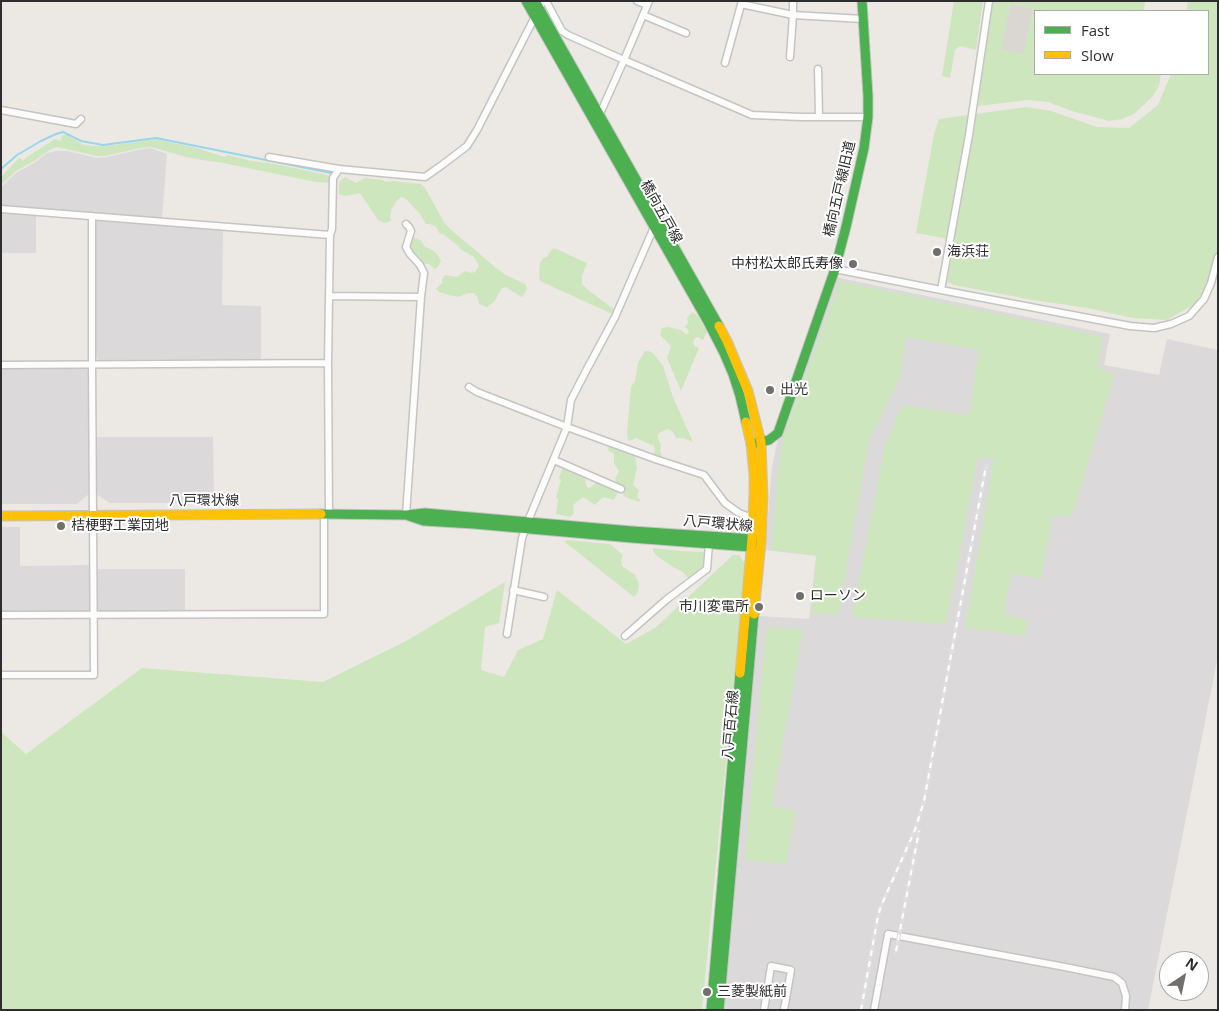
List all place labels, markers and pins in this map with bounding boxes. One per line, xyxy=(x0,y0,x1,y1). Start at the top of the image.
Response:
place label: 海浜荘 xyxy=(947,244,989,260)
marker: 海浜荘 xyxy=(931,246,943,258)
place label: 中村松太郎氏寿像 xyxy=(731,256,843,272)
marker: 中村松太郎氏寿像 xyxy=(847,258,859,270)
place label: 出光 xyxy=(780,382,808,398)
marker: 出光 xyxy=(764,384,776,396)
place label: 桔梗野工業団地 xyxy=(71,518,169,534)
marker: 桔梗野工業団地 xyxy=(55,520,67,532)
place label: ローソン xyxy=(810,588,866,604)
marker: ローソン xyxy=(794,590,806,602)
place label: 市川変電所 xyxy=(679,599,749,615)
marker: 市川変電所 xyxy=(753,601,765,613)
place label: 三菱製紙前 xyxy=(717,984,787,1000)
marker: 三菱製紙前 xyxy=(701,986,713,998)

